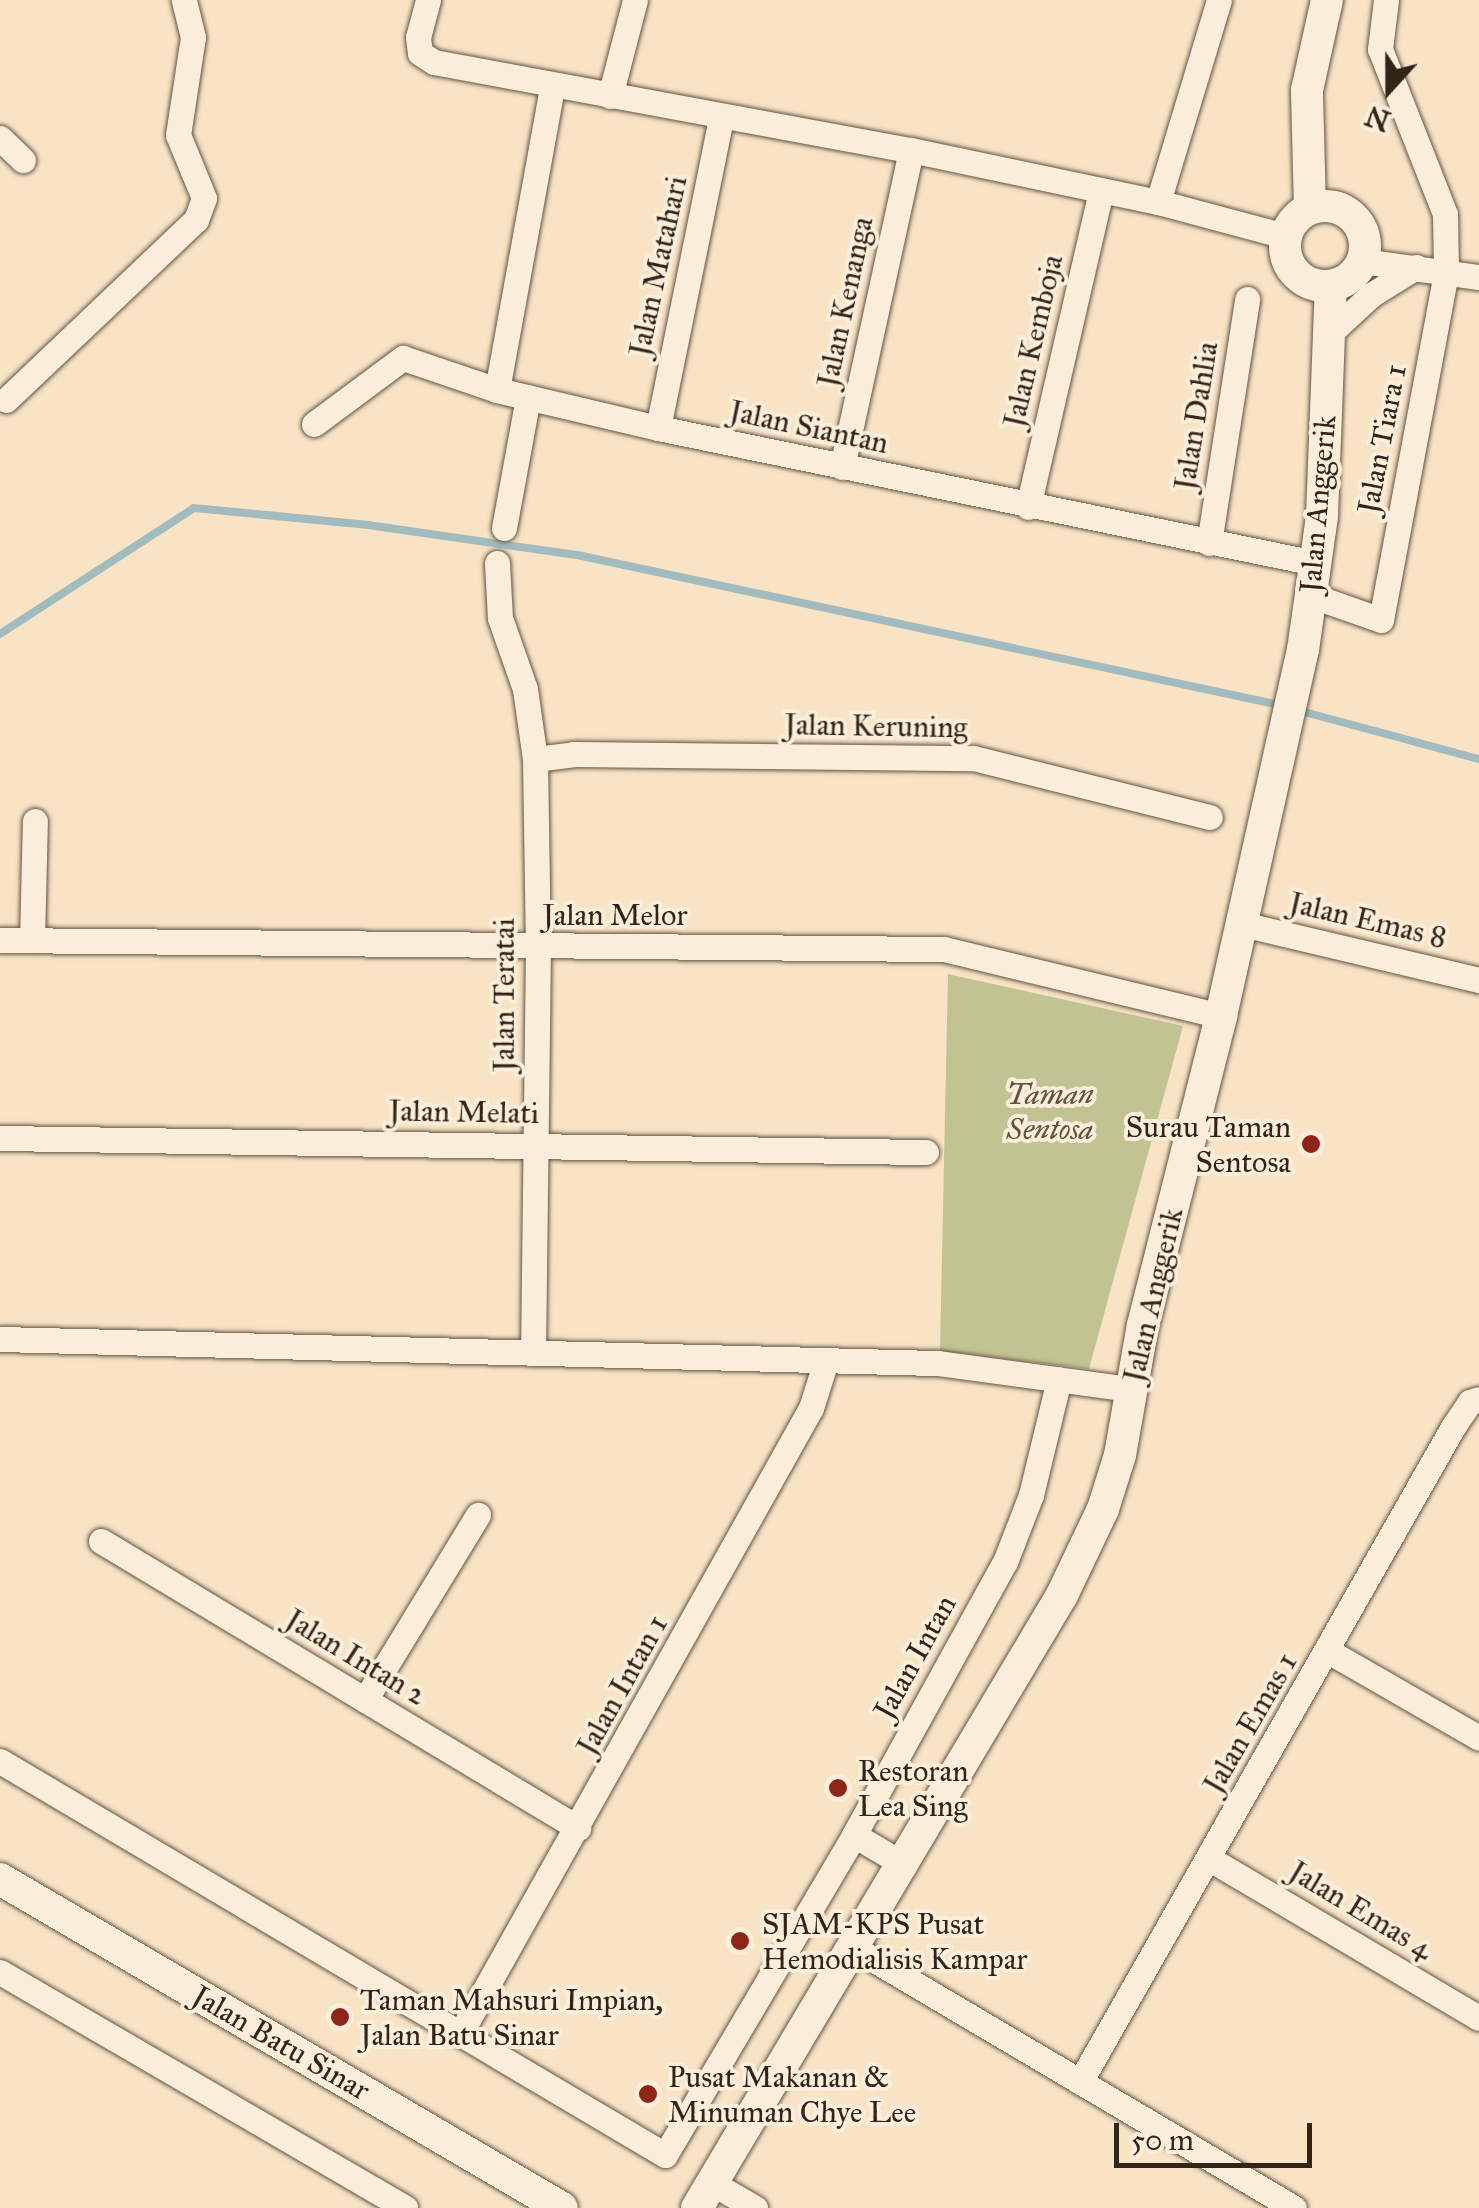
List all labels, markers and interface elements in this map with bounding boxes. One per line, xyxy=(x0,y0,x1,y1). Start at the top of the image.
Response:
north arrow xyxy=(1339,40,1439,140)
text: N xyxy=(1361,98,1395,139)
street label: Jalan Matahari xyxy=(621,173,695,359)
street label: Jalan Kenanga xyxy=(809,214,881,390)
street label: Jalan Kemboja xyxy=(996,251,1070,431)
street label: Jalan Dahlia xyxy=(1167,339,1225,493)
street label: Jalan Tiara 1 xyxy=(1350,361,1414,517)
street label: Jalan Siantan xyxy=(726,393,892,461)
street label: Jalan Anggerik xyxy=(1292,414,1344,594)
street label: Jalan Keruning xyxy=(784,706,968,746)
street label: Jalan Emas 8 xyxy=(1286,884,1450,956)
street label: Jalan Melor xyxy=(542,897,688,933)
street label: Jalan Teratai xyxy=(486,918,522,1072)
park label: Taman Sentosa xyxy=(1006,1076,1094,1146)
street label: Jalan Melati xyxy=(389,1093,539,1131)
place label: Surau Taman Sentosa xyxy=(1126,1109,1291,1180)
marker: Surau Taman Sentosa xyxy=(1300,1133,1322,1155)
street label: Jalan Anggerik xyxy=(1115,1204,1191,1386)
street label: Jalan Intan xyxy=(866,1589,964,1725)
street label: Jalan Intan 2 xyxy=(279,1601,433,1713)
street label: Jalan Intan 1 xyxy=(569,1609,675,1761)
street label: Jalan Emas 1 xyxy=(1195,1646,1305,1800)
place label: Restoran Lea Sing xyxy=(858,1753,968,1824)
marker: Restoran Lea Sing xyxy=(827,1777,849,1799)
street label: Jalan Emas 4 xyxy=(1283,1853,1439,1967)
place label: SJAM-KPS Pusat Hemodialisis Kampar xyxy=(762,1906,1028,1976)
marker: SJAM-KPS Pusat Hemodialisis Kampar xyxy=(727,1928,753,1954)
street label: Jalan Batu Sinar xyxy=(186,1978,376,2108)
place label: Taman Mahsuri Impian, Jalan Batu Sinar xyxy=(360,1982,663,2052)
marker: Taman Mahsuri Impian, Jalan Batu Sinar xyxy=(329,2006,351,2028)
place label: Pusat Makanan & Minuman Chye Lee xyxy=(668,2059,916,2130)
marker: Pusat Makanan & Minuman Chye Lee xyxy=(637,2083,659,2105)
scale bar xyxy=(1119,2103,1316,2165)
text: 50 m xyxy=(1131,2122,1194,2158)

